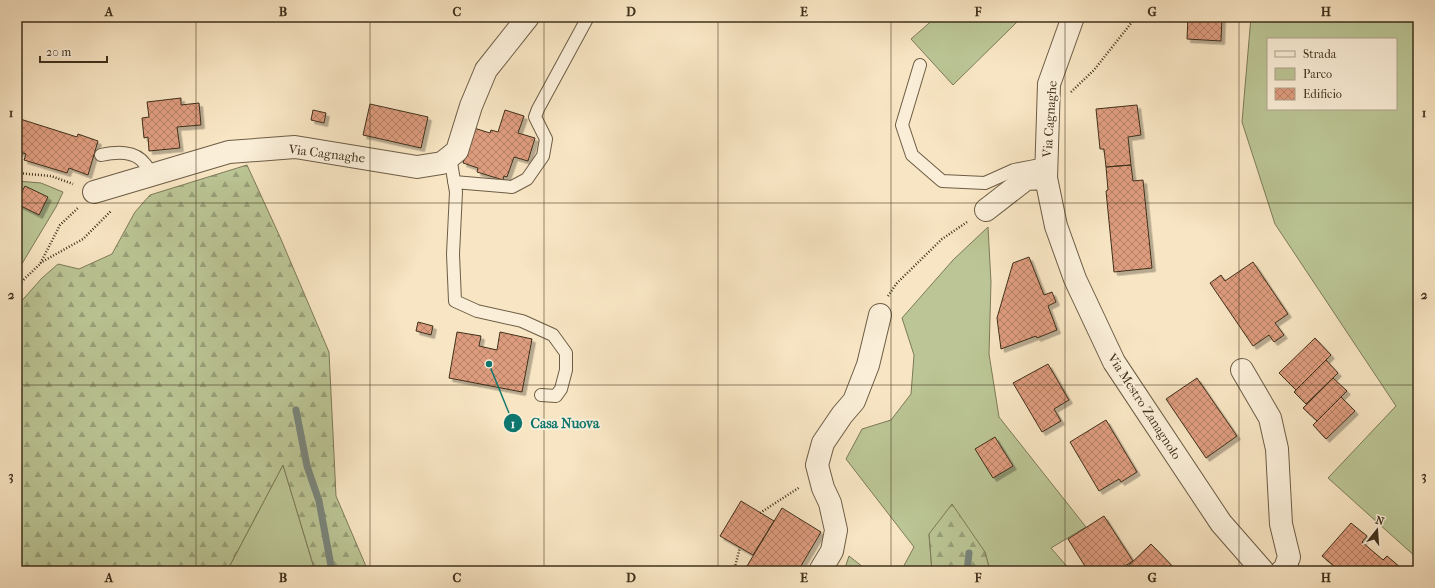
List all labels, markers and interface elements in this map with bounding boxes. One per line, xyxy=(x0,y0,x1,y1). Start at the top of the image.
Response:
text: A xyxy=(104,4,114,19)
text: B xyxy=(279,4,288,19)
text: C xyxy=(453,4,462,19)
text: D xyxy=(626,4,636,19)
text: E xyxy=(800,4,808,19)
text: F xyxy=(974,4,982,19)
text: G xyxy=(1147,4,1157,19)
text: H xyxy=(1321,4,1332,19)
scale bar xyxy=(40,38,107,64)
legend xyxy=(1267,38,1397,110)
text: 20 m xyxy=(46,45,71,59)
text: Strada xyxy=(1303,47,1337,61)
text: Parco xyxy=(1303,67,1332,81)
street label: Via Cagnaghe xyxy=(1039,80,1060,159)
text: Edificio xyxy=(1303,87,1342,101)
text: 1 xyxy=(9,105,14,120)
text: 1 xyxy=(1422,105,1427,120)
street label: Via Cagnaghe xyxy=(287,141,367,166)
text: 2 xyxy=(8,287,15,302)
text: 2 xyxy=(1421,287,1428,302)
street label: Via Mestro Zanagnolo xyxy=(1104,350,1185,462)
callout: Casa Nuova xyxy=(503,410,608,436)
text: Casa Nuova xyxy=(531,415,600,432)
text: 1 xyxy=(511,417,515,431)
text: 3 xyxy=(8,468,14,484)
text: 3 xyxy=(1421,468,1427,484)
north arrow xyxy=(1357,510,1397,550)
text: N xyxy=(1374,513,1386,529)
text: A xyxy=(104,570,114,585)
text: B xyxy=(279,570,288,585)
text: C xyxy=(453,570,462,585)
text: D xyxy=(626,570,636,585)
text: E xyxy=(800,570,808,585)
text: F xyxy=(974,570,982,585)
text: G xyxy=(1147,570,1157,585)
text: H xyxy=(1321,570,1332,585)

